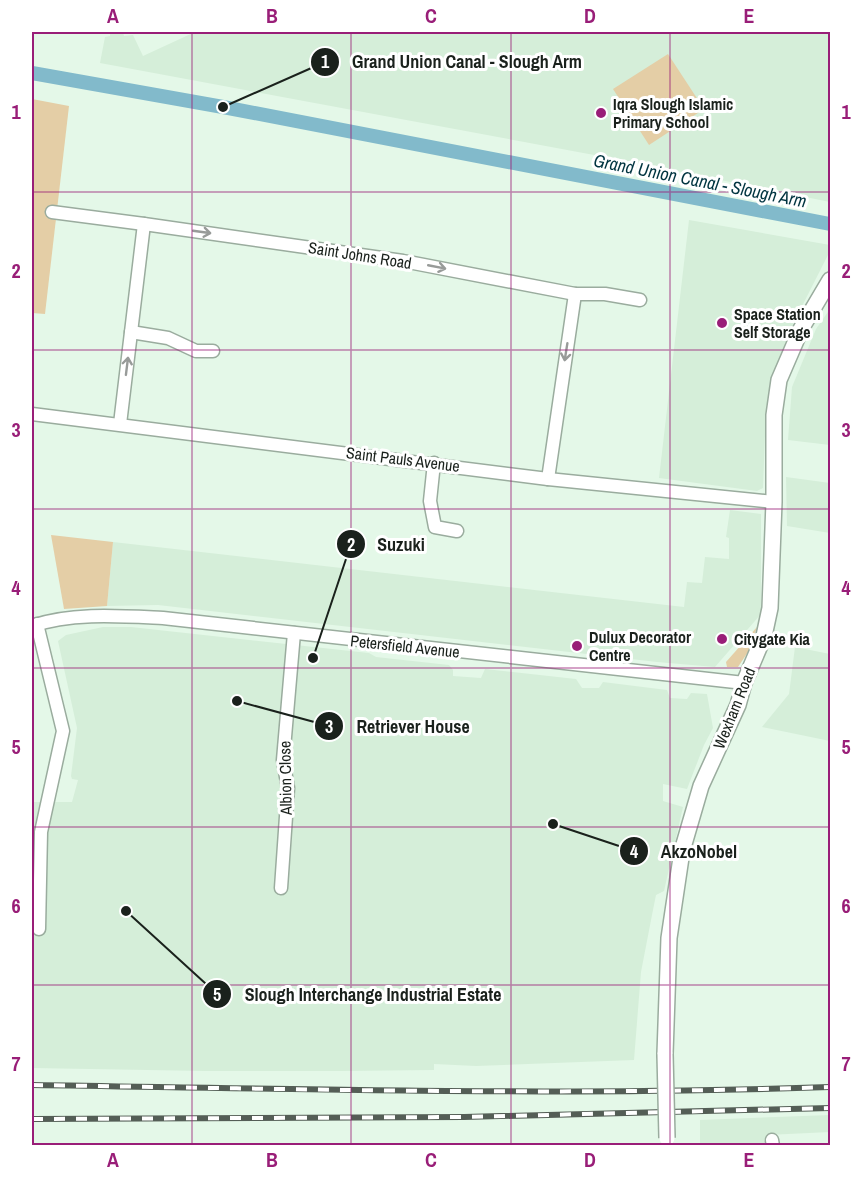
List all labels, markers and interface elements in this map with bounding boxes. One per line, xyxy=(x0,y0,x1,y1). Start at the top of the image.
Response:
text: A xyxy=(107,2,119,29)
text: B xyxy=(266,2,278,29)
text: C xyxy=(425,2,437,29)
text: D xyxy=(584,2,596,29)
text: E xyxy=(744,2,755,29)
callout: Grand Union Canal - Slough Arm xyxy=(310,44,595,80)
text: 1 xyxy=(321,49,330,74)
text: Grand Union Canal - Slough Arm xyxy=(352,49,582,74)
place label: Iqra Slough Islamic Primary School xyxy=(613,93,733,133)
text: 1 xyxy=(11,98,21,125)
text: 1 xyxy=(841,98,851,125)
marker: Iqra Slough Islamic Primary School xyxy=(594,106,608,120)
water label: Grand Union Canal - Slough Arm xyxy=(591,148,809,213)
one-way arrow xyxy=(192,226,212,237)
street label: Saint Johns Road xyxy=(307,236,413,274)
text: 2 xyxy=(11,257,21,284)
text: 2 xyxy=(841,257,851,284)
one-way arrow xyxy=(426,262,446,273)
place label: Space Station Self Storage xyxy=(734,303,821,343)
marker: Space Station Self Storage xyxy=(715,316,729,330)
one-way arrow xyxy=(560,341,571,361)
one-way arrow xyxy=(122,357,133,377)
text: 3 xyxy=(11,416,21,443)
text: 3 xyxy=(841,416,851,443)
street label: Saint Pauls Avenue xyxy=(345,441,461,477)
callout: Suzuki xyxy=(336,526,437,562)
text: 2 xyxy=(347,532,355,557)
text: Suzuki xyxy=(377,532,425,557)
text: 4 xyxy=(11,574,21,601)
text: 4 xyxy=(841,574,851,601)
place label: Dulux Decorator Centre xyxy=(589,626,692,666)
place label: Citygate Kia xyxy=(734,628,811,650)
street label: Petersfield Avenue xyxy=(349,629,461,663)
marker: Citygate Kia xyxy=(715,632,729,646)
marker: Dulux Decorator Centre xyxy=(570,639,584,653)
street label: Wexham Road xyxy=(708,664,760,752)
callout: Retriever House xyxy=(314,708,482,744)
text: 3 xyxy=(325,714,333,739)
text: Retriever House xyxy=(356,714,470,739)
text: 5 xyxy=(11,733,21,760)
text: 5 xyxy=(841,733,851,760)
street label: Albion Close xyxy=(273,741,297,816)
callout: AkzoNobel xyxy=(619,833,750,869)
text: 4 xyxy=(630,839,639,864)
text: AkzoNobel xyxy=(661,839,737,864)
text: 6 xyxy=(11,892,21,919)
text: 6 xyxy=(841,892,851,919)
callout: Slough Interchange Industrial Estate xyxy=(202,976,513,1012)
text: 5 xyxy=(213,982,221,1007)
text: Slough Interchange Industrial Estate xyxy=(245,982,501,1007)
text: 7 xyxy=(11,1050,21,1077)
text: 7 xyxy=(841,1050,851,1077)
text: A xyxy=(107,1146,119,1173)
text: B xyxy=(266,1146,278,1173)
text: C xyxy=(425,1146,437,1173)
text: D xyxy=(584,1146,596,1173)
text: E xyxy=(744,1146,755,1173)

